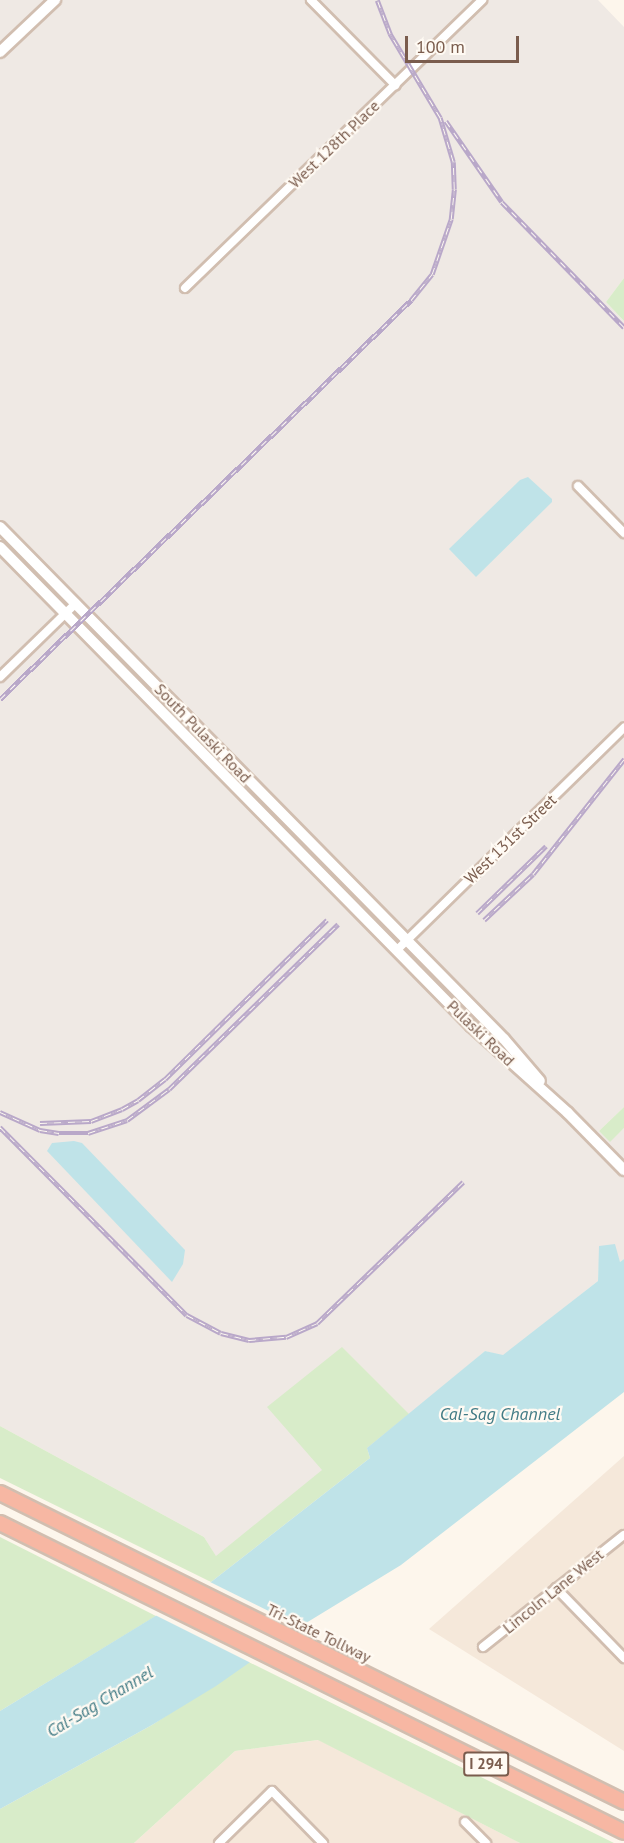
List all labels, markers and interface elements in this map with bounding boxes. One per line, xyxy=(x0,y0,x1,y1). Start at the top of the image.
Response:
scale bar xyxy=(408,24,522,62)
text: 100 m xyxy=(416,35,465,58)
street label: West 128th Place xyxy=(285,96,383,192)
street label: South Pulaski Road xyxy=(151,679,255,787)
street label: West 131st Street xyxy=(460,790,560,888)
street label: Pulaski Road xyxy=(443,996,519,1070)
water label: Cal-Sag Channel xyxy=(440,1403,560,1425)
street label: Lincoln Lane West xyxy=(499,1544,607,1638)
street label: Tri-State Tollway xyxy=(264,1599,374,1667)
water label: Cal-Sag Channel xyxy=(43,1662,157,1742)
road number: I 294 xyxy=(462,1752,510,1776)

